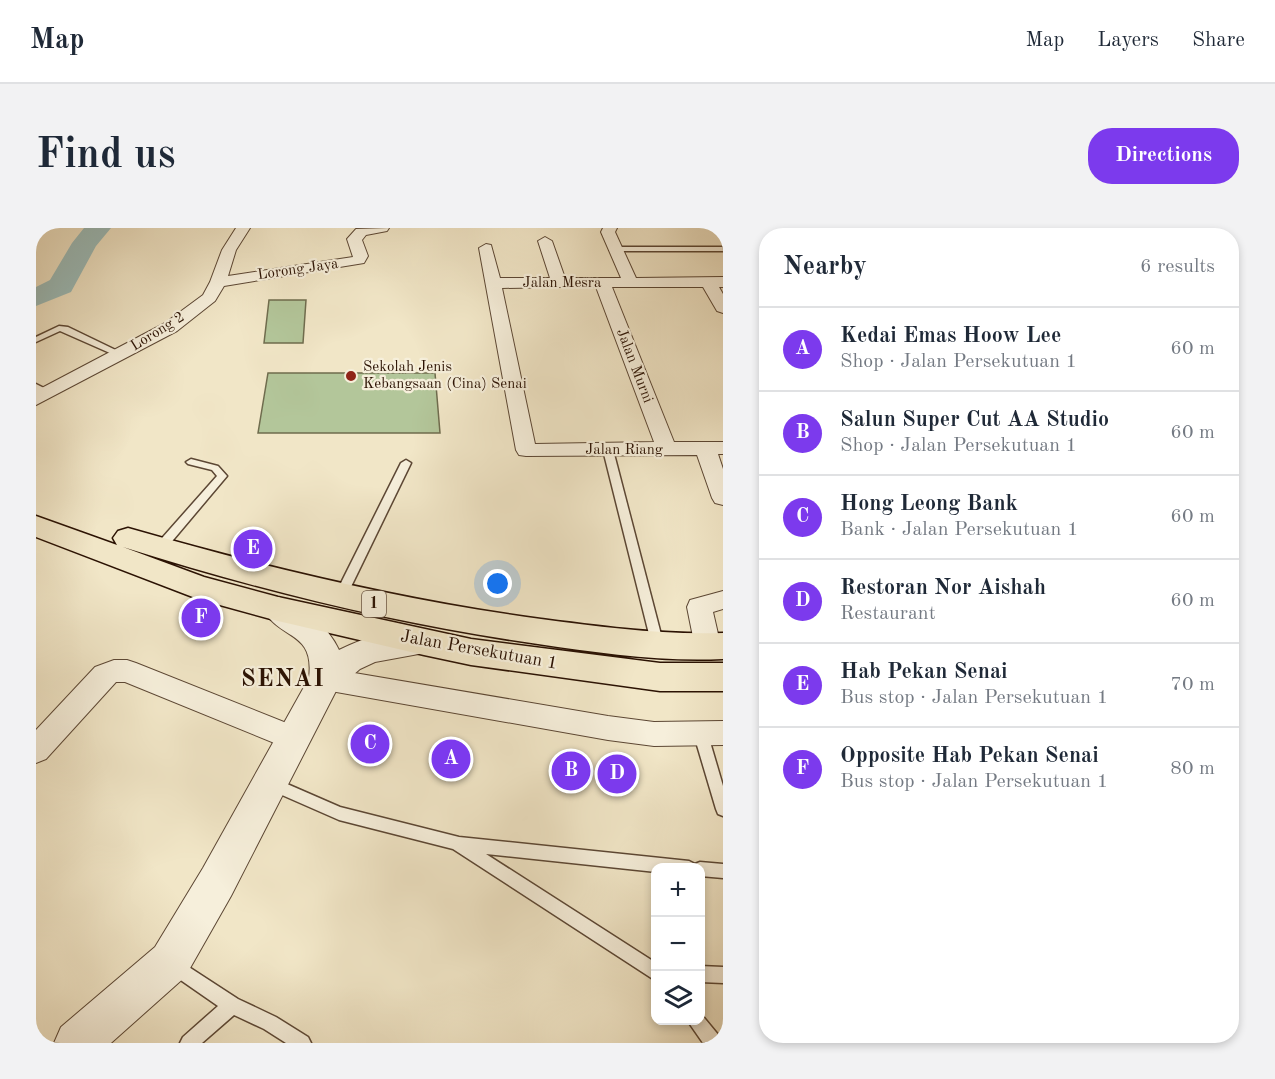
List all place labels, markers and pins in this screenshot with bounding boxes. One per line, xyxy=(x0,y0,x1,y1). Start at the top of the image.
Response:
place label: Sekolah Jenis Kebangsaan (Cina) Senai xyxy=(363,360,527,392)
marker: Sekolah Jenis Kebangsaan (Cina) Senai xyxy=(344,369,358,383)
pin: E xyxy=(234,526,272,572)
pin: F xyxy=(182,596,220,640)
pin: C xyxy=(350,722,390,766)
pin: A xyxy=(432,736,470,782)
pin: B xyxy=(552,748,590,794)
pin: D xyxy=(598,752,636,796)

